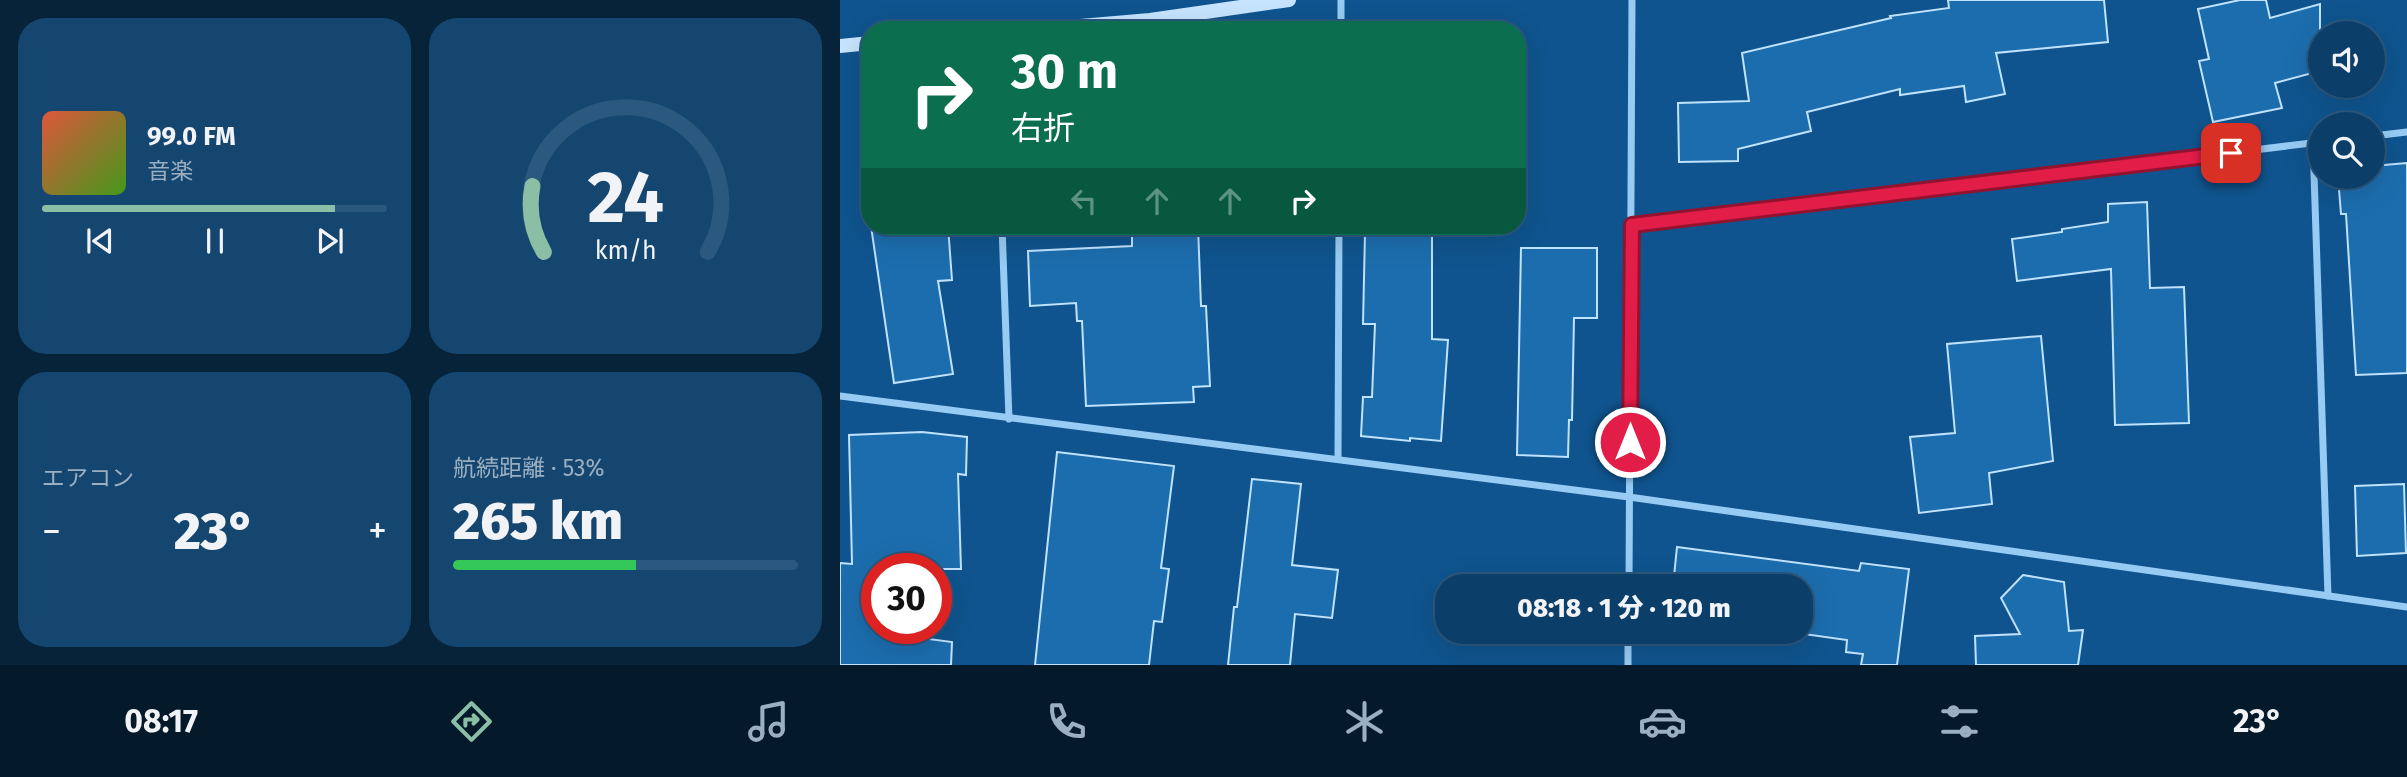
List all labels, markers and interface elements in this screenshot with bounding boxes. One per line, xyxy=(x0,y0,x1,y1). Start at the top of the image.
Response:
map controls xyxy=(2308,21,2385,189)
button: sound xyxy=(2308,21,2385,98)
text: 30 m xyxy=(1011,42,1118,101)
icon: right xyxy=(896,49,987,140)
text: 右折 xyxy=(1011,109,1075,147)
button: search xyxy=(2308,112,2385,189)
text: 99.0 FM xyxy=(147,121,236,152)
pin xyxy=(2201,123,2261,183)
icon: arrive xyxy=(2212,134,2250,172)
text: 24 xyxy=(587,154,664,241)
text: 音楽 xyxy=(147,157,193,185)
icon: left xyxy=(1065,182,1103,220)
icon: ahead xyxy=(1138,182,1176,220)
icon: ahead xyxy=(1211,182,1249,220)
icon: right xyxy=(1284,182,1322,220)
icon: previous xyxy=(81,222,119,260)
icon: pause xyxy=(196,222,234,260)
icon: next xyxy=(311,222,349,260)
text: km/h xyxy=(595,236,656,266)
position arrow xyxy=(1593,405,1667,479)
text: 航続距離 · 53% xyxy=(453,454,605,482)
text: エアコン xyxy=(42,464,134,492)
text: 265 km xyxy=(453,490,623,553)
text: 23° xyxy=(174,500,255,563)
text: − xyxy=(42,508,61,554)
text: + xyxy=(368,508,387,554)
speed limit sign: 30 xyxy=(861,553,952,644)
text: 08:18 · 1 分 · 120 m xyxy=(1517,593,1731,624)
icon: directions xyxy=(447,697,496,746)
icon: music xyxy=(744,697,793,746)
icon: phone xyxy=(1042,697,1091,746)
icon: climate xyxy=(1340,697,1389,746)
icon: car xyxy=(1638,697,1687,746)
icon: filters xyxy=(1935,697,1984,746)
text: 08:17 xyxy=(124,702,198,740)
text: 23° xyxy=(2233,702,2283,740)

